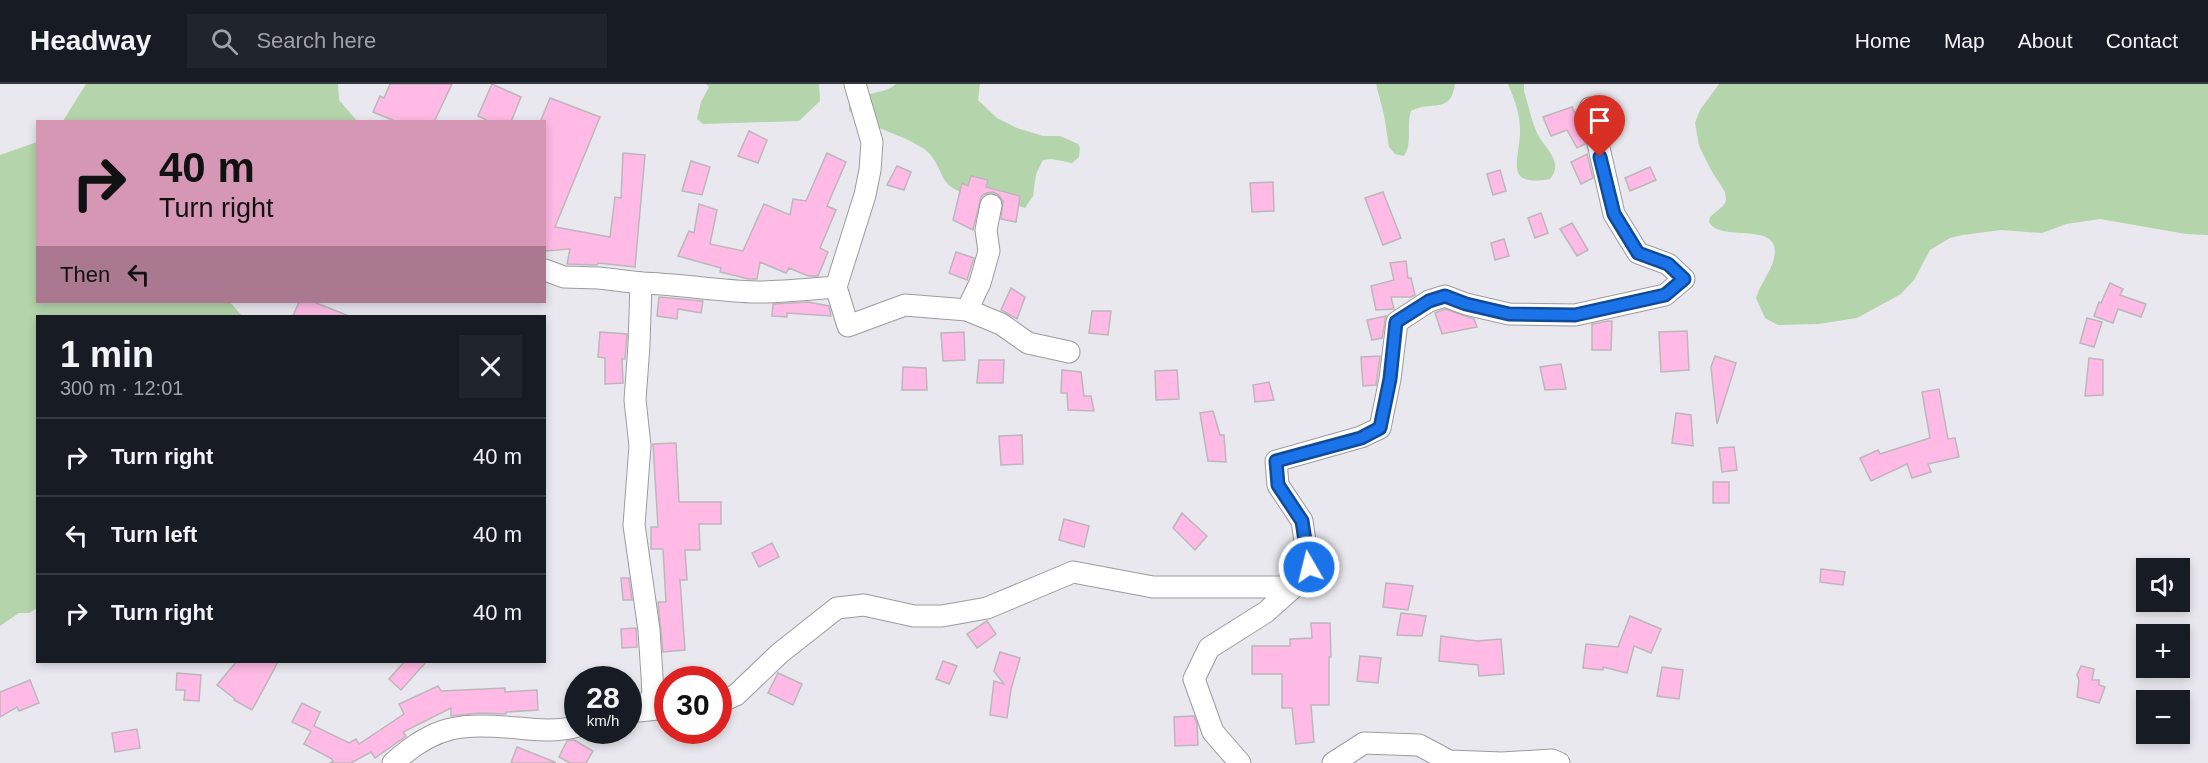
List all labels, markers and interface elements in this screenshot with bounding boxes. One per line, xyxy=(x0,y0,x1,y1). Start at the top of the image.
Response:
search box xyxy=(187,14,607,68)
text: Headway xyxy=(30,25,151,56)
icon: search xyxy=(208,25,241,58)
text: Search here xyxy=(256,28,376,53)
text: Home xyxy=(1855,29,1911,52)
text: Map xyxy=(1944,29,1985,52)
text: About xyxy=(2018,29,2073,52)
text: Contact xyxy=(2106,29,2178,52)
pin xyxy=(1574,95,1625,157)
icon: arrive xyxy=(1583,104,1616,137)
icon: right xyxy=(60,144,138,222)
text: 40 m xyxy=(159,144,255,191)
text: Turn right xyxy=(159,193,274,223)
icon: left xyxy=(122,258,155,291)
text: Then xyxy=(60,262,110,287)
text: 1 min xyxy=(60,334,154,375)
button: close xyxy=(459,335,522,398)
text: 300 m · 12:01 xyxy=(60,377,183,399)
icon: right xyxy=(60,441,93,474)
text: Turn right xyxy=(111,444,213,469)
text: 40 m xyxy=(473,444,522,469)
icon: left xyxy=(60,519,93,552)
text: Turn left xyxy=(111,522,197,547)
text: 40 m xyxy=(473,522,522,547)
position arrow xyxy=(1277,535,1341,599)
map controls xyxy=(2136,558,2190,744)
button: sound xyxy=(2136,558,2190,612)
icon: right xyxy=(60,597,93,630)
text: Turn right xyxy=(111,600,213,625)
text: 40 m xyxy=(473,600,522,625)
button: + xyxy=(2136,624,2190,678)
speed limit sign: 30 xyxy=(654,666,732,744)
text: 28 xyxy=(586,681,620,714)
button: − xyxy=(2136,690,2190,744)
text: km/h xyxy=(587,712,619,729)

